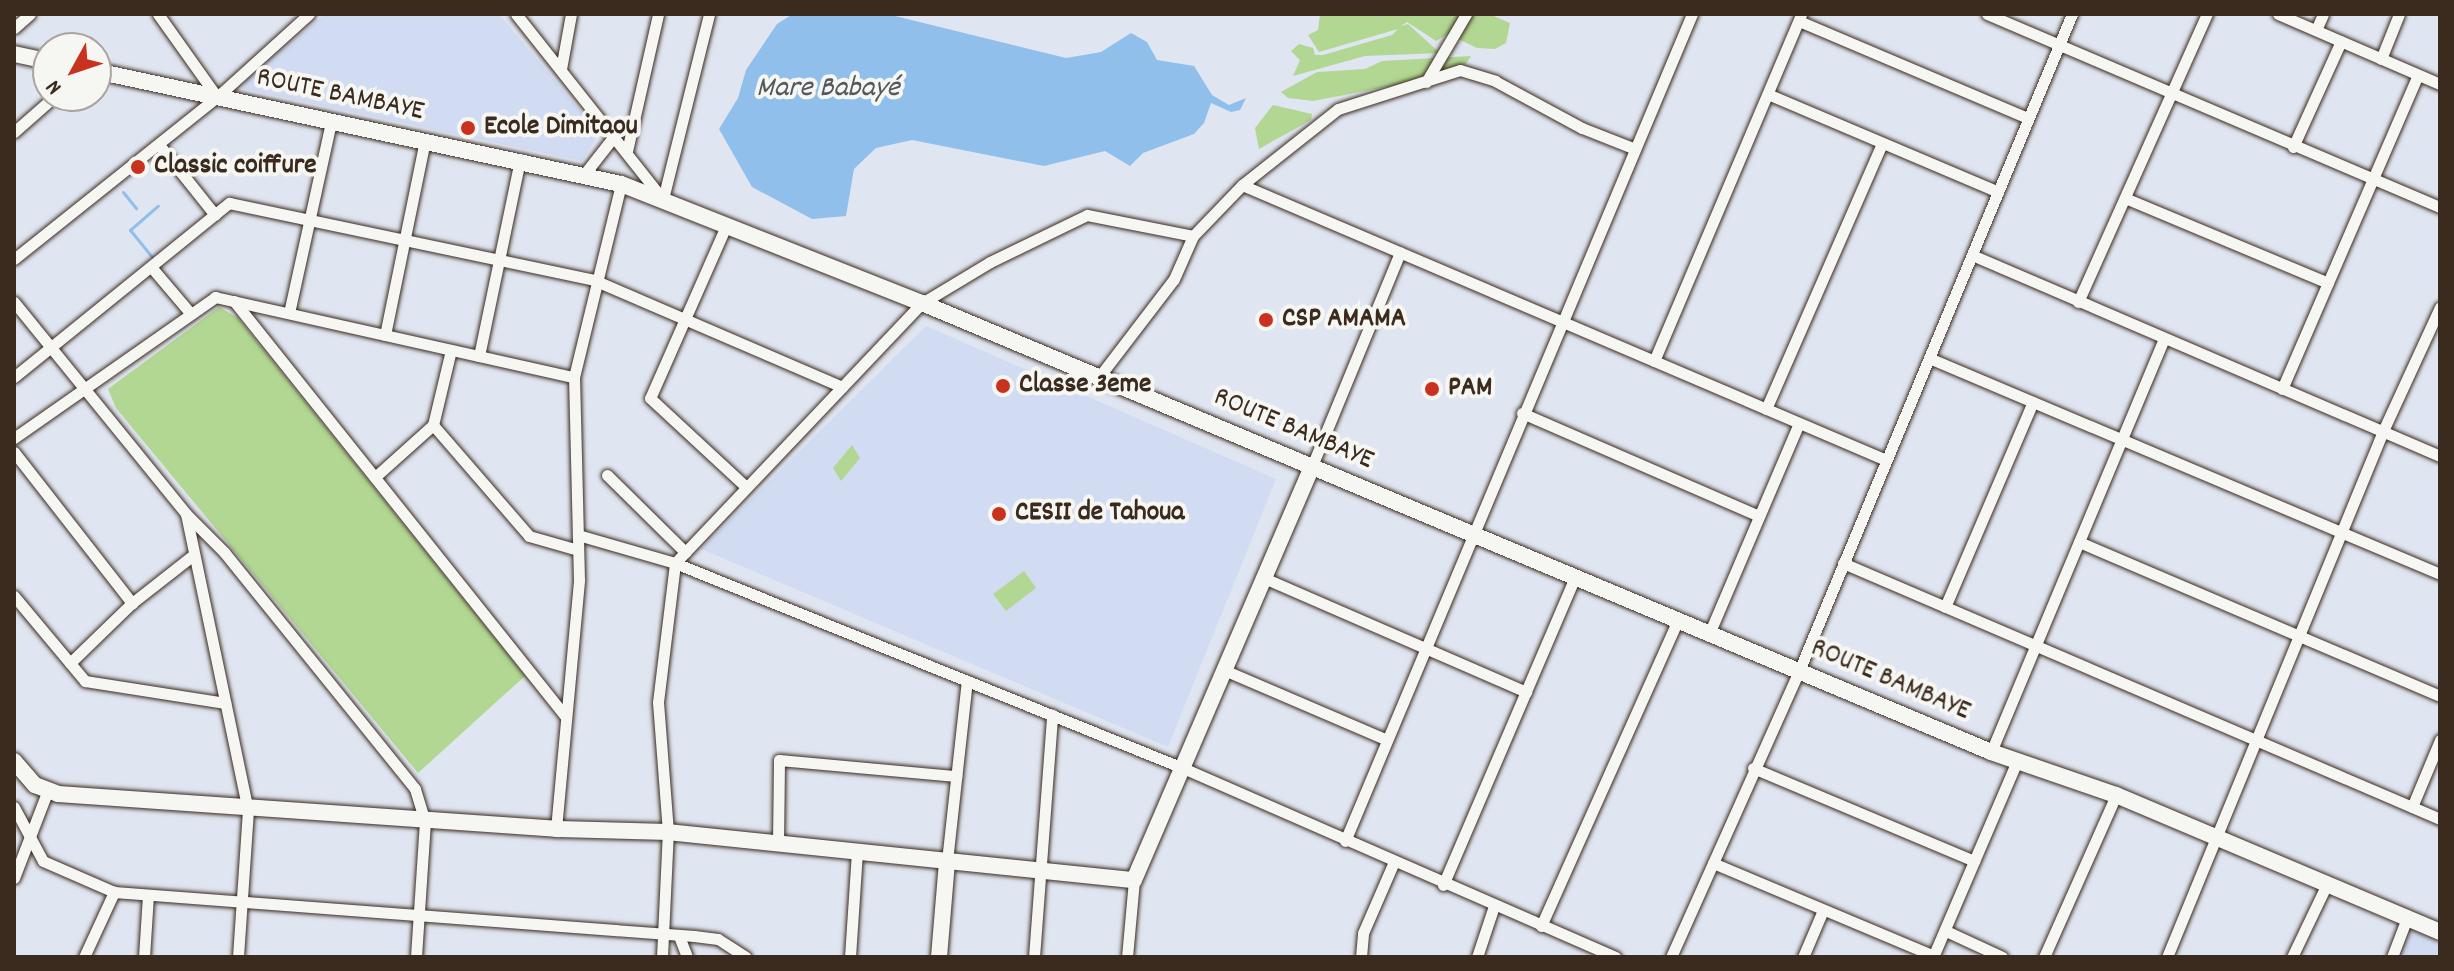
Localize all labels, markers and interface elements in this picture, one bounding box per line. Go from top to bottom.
north arrow [32,32,112,112]
street label: ROUTE BAMBAYE [253,62,427,130]
text: N [39,72,70,101]
water label: Mare Babayé [756,72,900,108]
place label: Ecole Dimitaou [484,111,638,145]
marker: Ecole Dimitaou [459,119,477,137]
place label: Classic coiffure [154,150,317,184]
marker: Classic coiffure [129,158,147,176]
place label: CSP AMAMA [1282,303,1406,337]
marker: CSP AMAMA [1257,311,1275,329]
place label: Classe 3eme [1019,369,1151,403]
place label: PAM [1448,372,1492,406]
marker: Classe 3eme [994,377,1012,395]
marker: PAM [1423,380,1441,398]
street label: ROUTE BAMBAYE [1208,381,1378,479]
place label: CESII de Tahoua [1015,497,1184,531]
marker: CESII de Tahoua [990,505,1008,523]
street label: ROUTE BAMBAYE [1805,632,1975,730]

